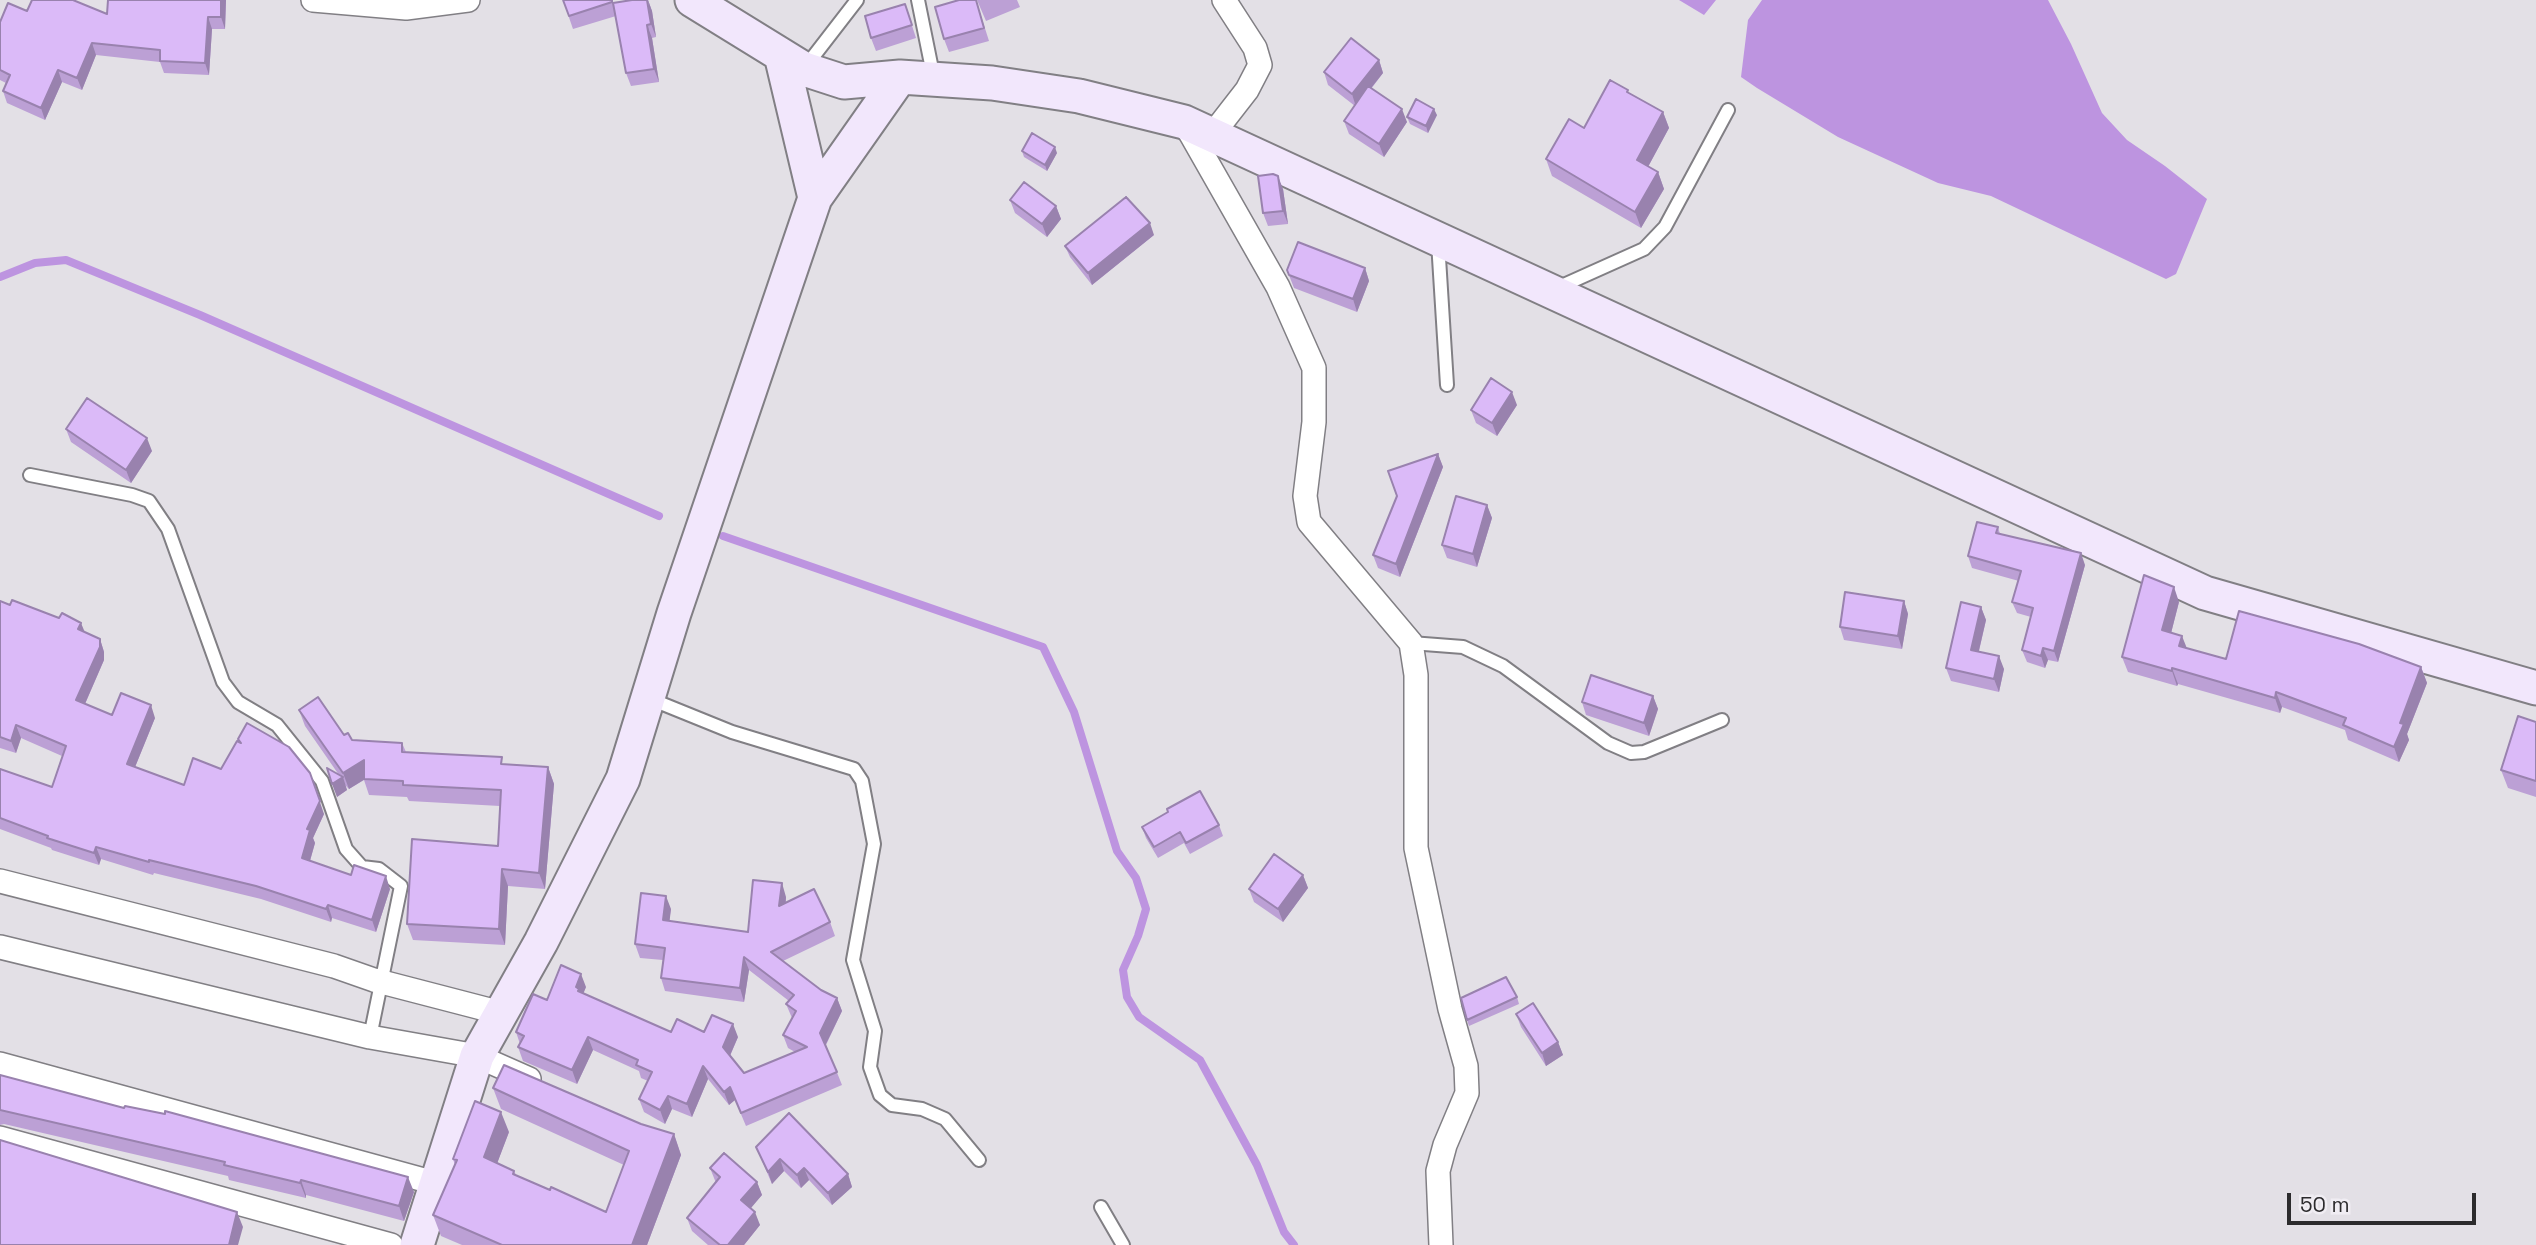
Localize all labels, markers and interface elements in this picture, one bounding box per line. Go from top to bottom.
scale bar [2291,1178,2480,1222]
text: 50 m [2300,1191,2350,1218]

